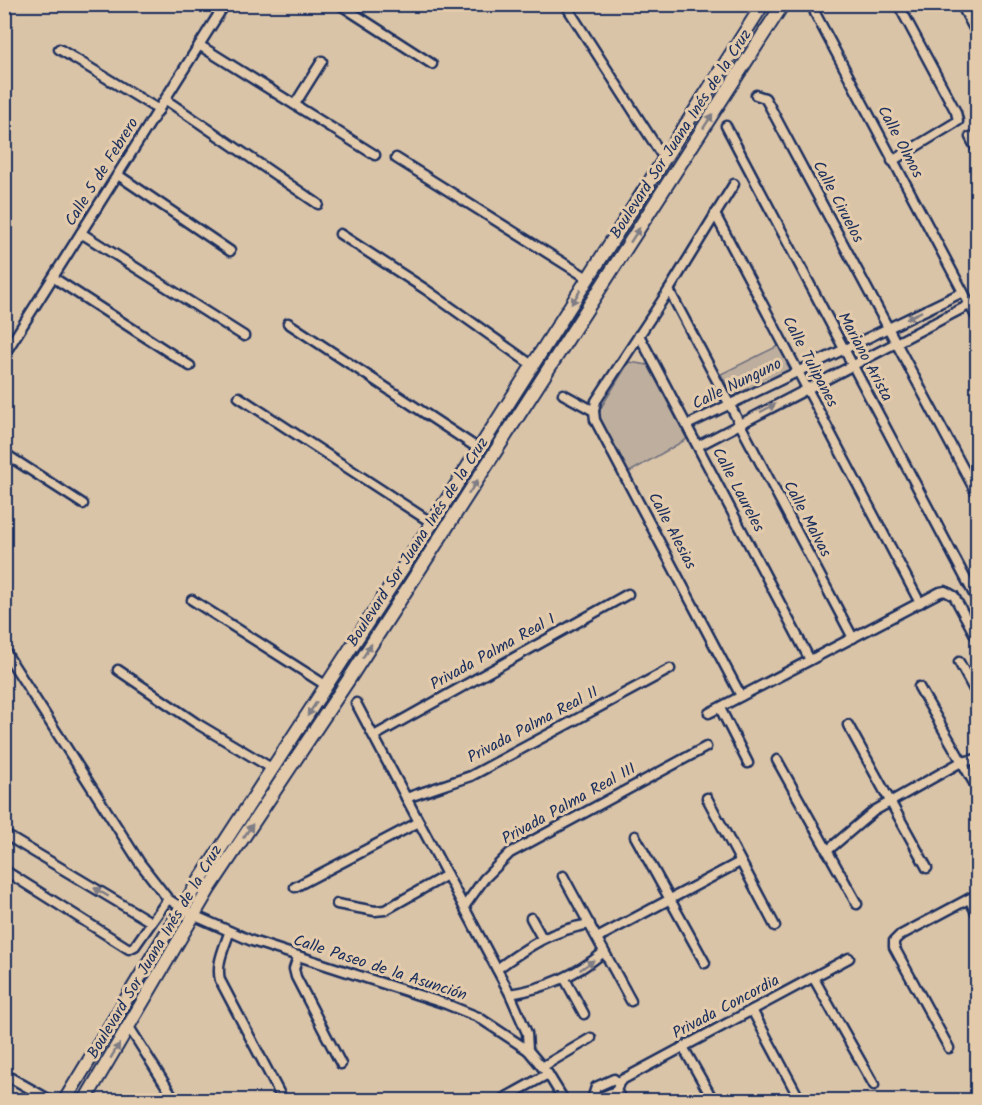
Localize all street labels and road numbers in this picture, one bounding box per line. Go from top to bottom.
street label: Boulevard Sor Juana Inés de la Cruz [604,24,758,244]
street label: Calle Olmos [870,101,930,183]
street label: Calle 5 de Febrero [58,113,146,231]
street label: Calle Ciruelos [806,156,870,248]
street label: Mariano Arista [831,308,899,406]
street label: Calle Tulipanes [775,312,845,412]
street label: Calle Nunguno [688,352,786,416]
street label: Boulevard Sor Juana Inés de la Cruz [341,432,495,652]
street label: Calle Laureles [705,443,771,537]
street label: Calle Malvas [776,476,838,562]
street label: Calle Alesias [641,488,703,574]
street label: Privada Palma Real I [426,607,560,697]
street label: Privada Palma Real II [463,680,603,770]
street label: Privada Palma Real III [497,757,641,851]
street label: Boulevard Sor Juana Inés de la Cruz [81,840,229,1064]
street label: Calle Paseo de la Asunción [290,928,470,1008]
street label: Privada Concordia [668,968,784,1046]

